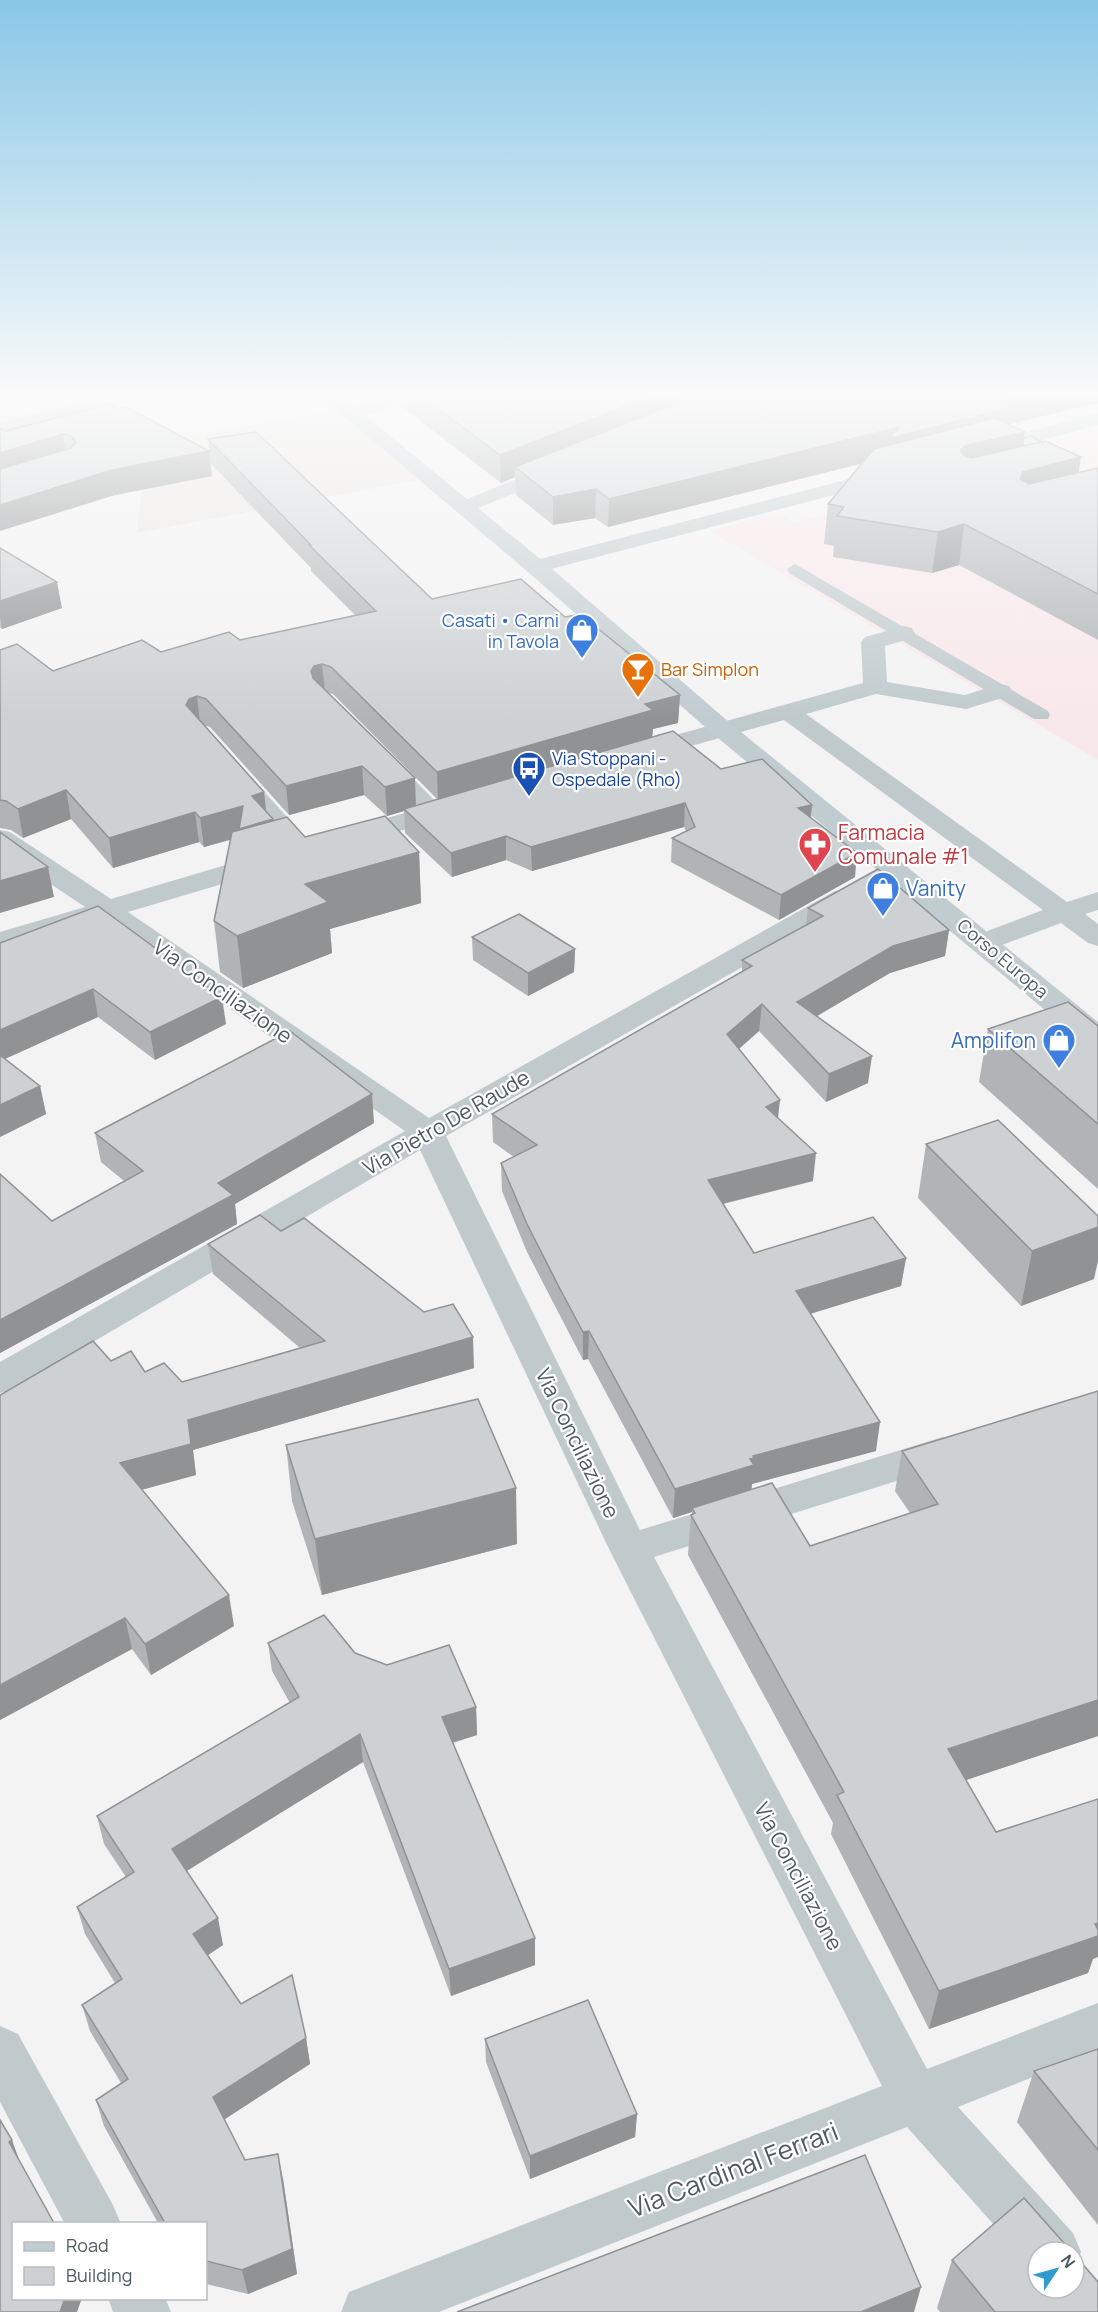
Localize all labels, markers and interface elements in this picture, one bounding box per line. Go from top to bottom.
place label: Casati • Carni in Tavola [442,608,559,653]
shop icon: Casati • Carni in Tavola [564,612,600,659]
bar icon: Bar Simplon [620,651,656,698]
place label: Bar Simplon [661,657,759,681]
place label: Via Stoppani - Ospedale (Rho) [552,746,682,791]
bus stop icon: Via Stoppani - Ospedale (Rho) [511,750,547,797]
place label: Farmacia Comunale #1 [838,818,969,870]
pharmacy icon: Farmacia Comunale #1 [797,826,833,873]
shop icon: Vanity [865,870,901,917]
place label: Vanity [906,874,966,902]
street label: Corso Europa [952,913,1054,1003]
street label: Via Conciliazione [148,933,298,1049]
shop icon: Amplifon [1041,1022,1077,1069]
place label: Amplifon [951,1026,1036,1054]
street label: Via Pietro De Raude [358,1063,534,1181]
street label: Via Conciliazione [530,1363,626,1523]
street label: Via Conciliazione [748,1797,850,1955]
street label: Via Cardinal Ferrari [623,2112,843,2226]
legend [12,2222,207,2300]
text: Road [66,2233,109,2257]
north arrow [1026,2240,1086,2300]
text: N [1056,2250,1080,2272]
text: Building [66,2263,132,2287]

